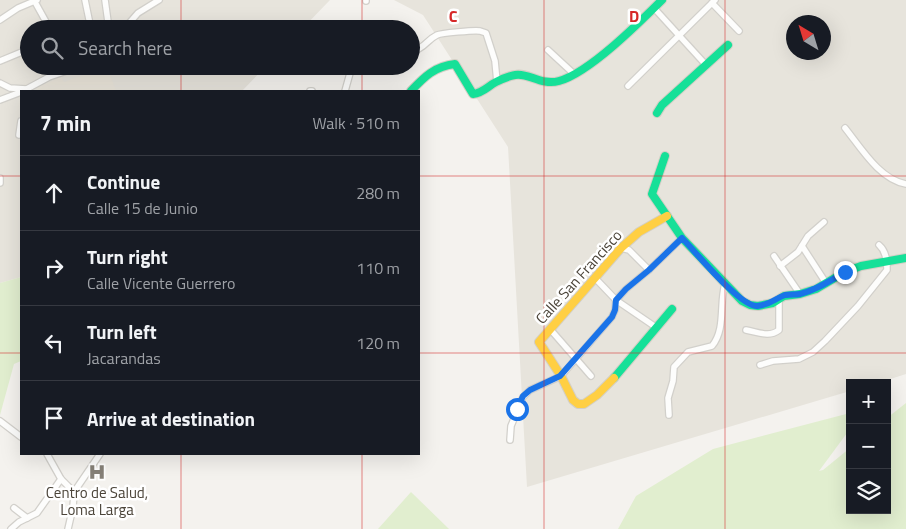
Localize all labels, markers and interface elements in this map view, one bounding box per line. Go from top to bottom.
text: C [449,4,458,28]
text: D [629,4,639,28]
north arrow [786,15,831,60]
search box [20,20,420,75]
text: Search here [78,33,172,62]
icon: search [38,34,66,62]
text: 7 min [40,107,91,139]
text: Walk · 510 m [312,111,400,135]
text: Continue [87,167,160,196]
icon: ahead [40,179,68,207]
text: 280 m [356,181,400,205]
text: Calle 15 de Junio [87,196,198,220]
street label: Calle San Francisco [530,224,627,329]
text: Turn right [87,242,168,271]
icon: right [40,254,68,282]
text: 110 m [356,256,400,280]
route end [834,261,857,284]
text: Calle Vicente Guerrero [87,271,236,295]
text: Turn left [87,317,157,346]
icon: left [40,329,68,357]
text: 120 m [356,331,400,355]
text: Jacarandas [87,346,161,370]
map controls [846,379,891,514]
button: + [846,379,891,424]
route start [506,398,529,421]
icon: arrive [40,404,68,432]
text: Arrive at destination [87,404,255,433]
button: − [846,424,891,469]
hospital icon: Centro de Salud, Loma Larga [87,462,107,482]
button: layers [846,469,891,514]
place label: Centro de Salud, Loma Larga [46,481,148,521]

